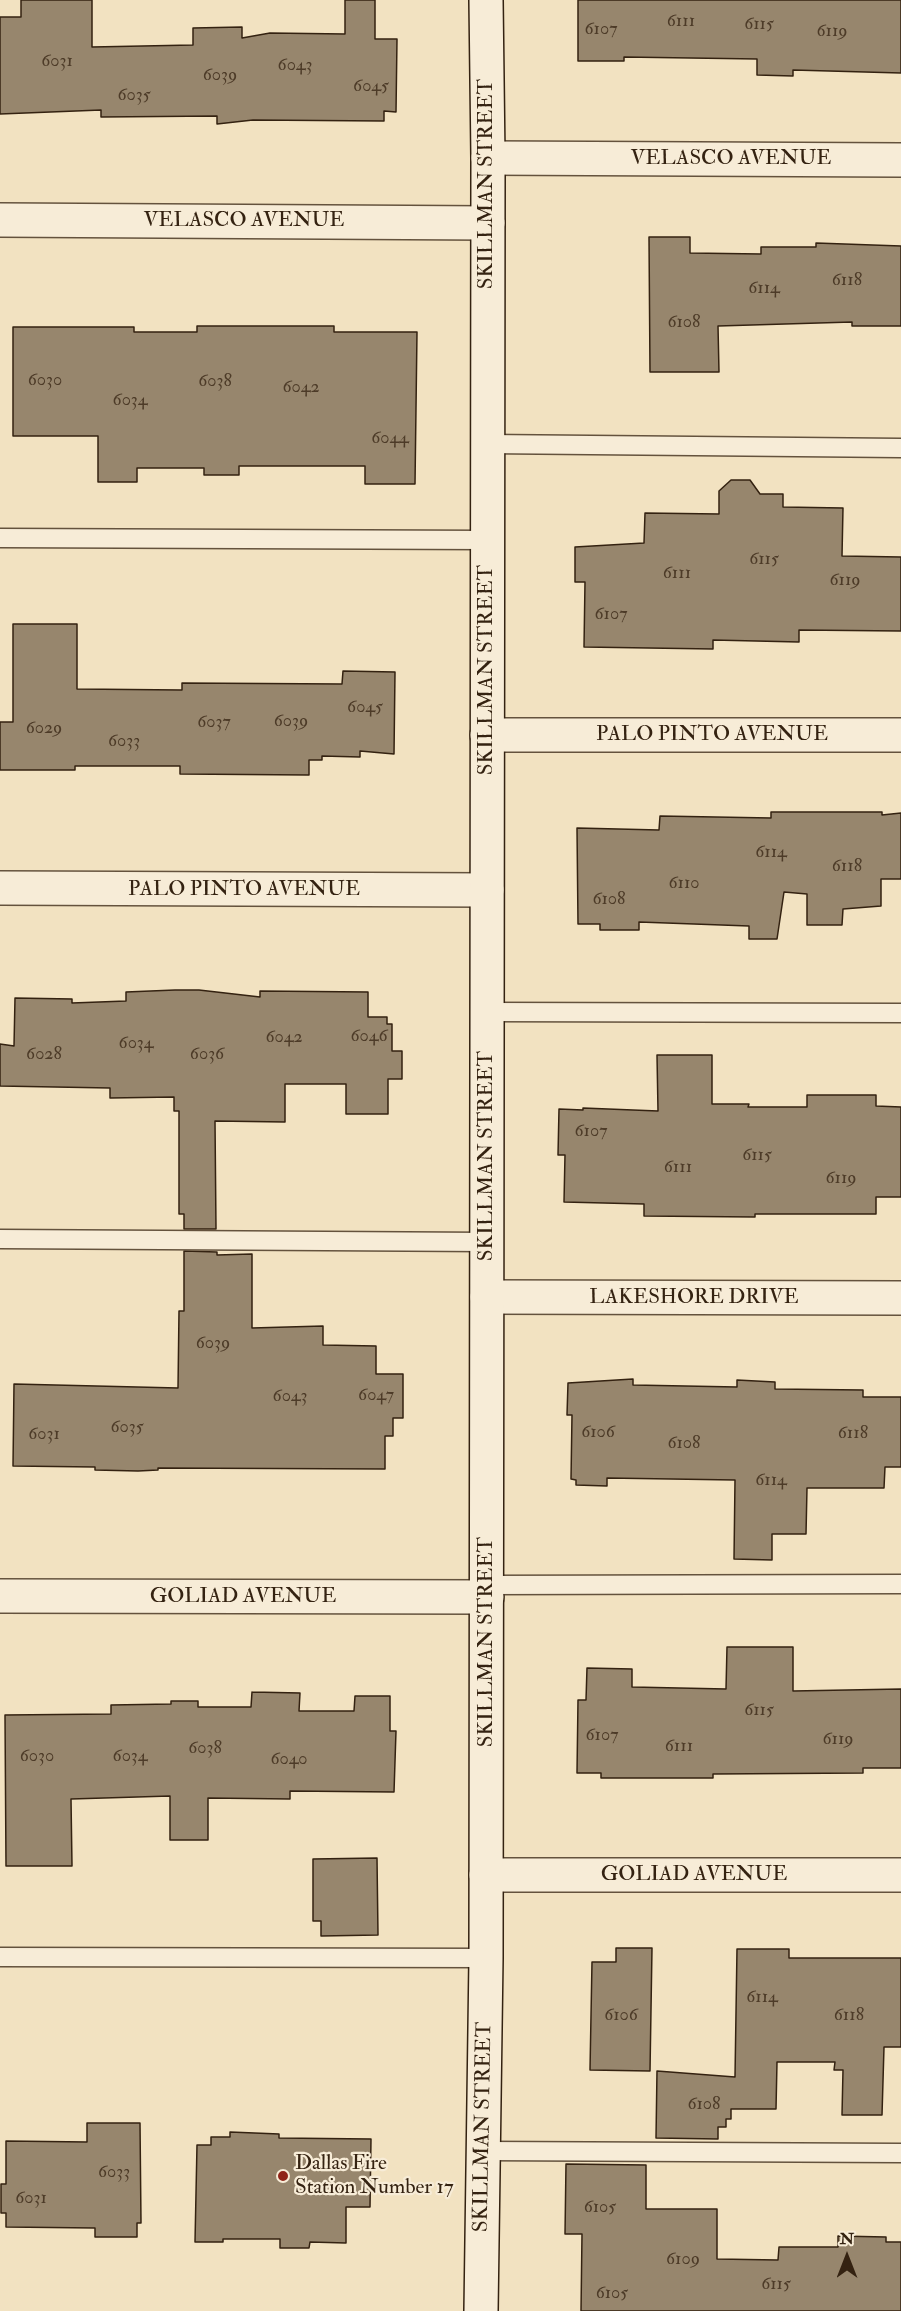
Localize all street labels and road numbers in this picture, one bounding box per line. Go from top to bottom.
street label: SKILLMAN STREET [474,79,500,289]
street label: VELASCO AVENUE [631,146,831,172]
street label: VELASCO AVENUE [144,208,344,234]
street label: SKILLMAN STREET [474,565,500,775]
street label: PALO PINTO AVENUE [596,722,828,748]
street label: PALO PINTO AVENUE [128,877,360,903]
street label: SKILLMAN STREET [474,1051,500,1261]
street label: LAKESHORE DRIVE [589,1285,799,1311]
street label: SKILLMAN STREET [474,1537,500,1747]
street label: GOLIAD AVENUE [150,1584,336,1610]
street label: GOLIAD AVENUE [601,1862,787,1888]
street label: SKILLMAN STREET [470,2022,498,2232]

